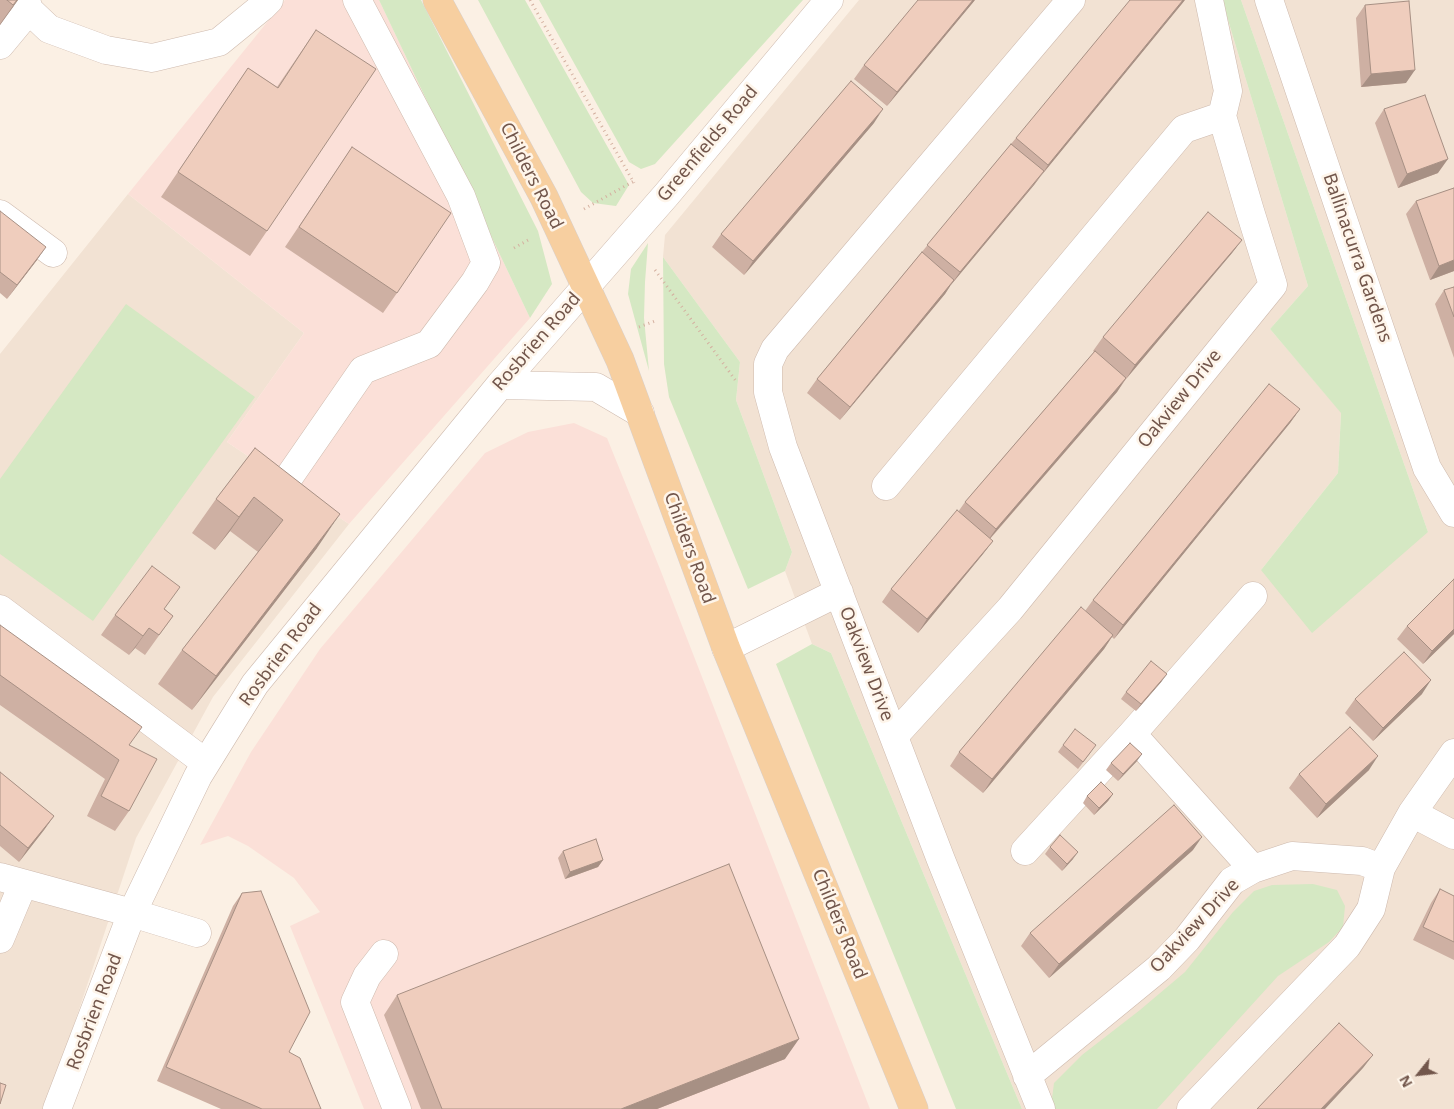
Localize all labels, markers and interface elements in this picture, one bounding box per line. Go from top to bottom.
street label: Greenfields Road [653,82,763,206]
street label: Childers Road [495,119,567,233]
street label: Ballinacurra Gardens [1318,171,1396,345]
street label: Rosbrien Road [488,288,586,396]
street label: Oakview Drive [1134,345,1226,453]
street label: Childers Road [659,489,719,607]
street label: Rosbrien Road [235,599,327,711]
street label: Oakview Drive [834,604,898,724]
street label: Childers Road [807,866,871,982]
street label: Oakview Drive [1146,875,1244,977]
street label: Rosbrien Road [63,951,127,1073]
north arrow [1394,1049,1444,1099]
text: N [1394,1072,1417,1091]

